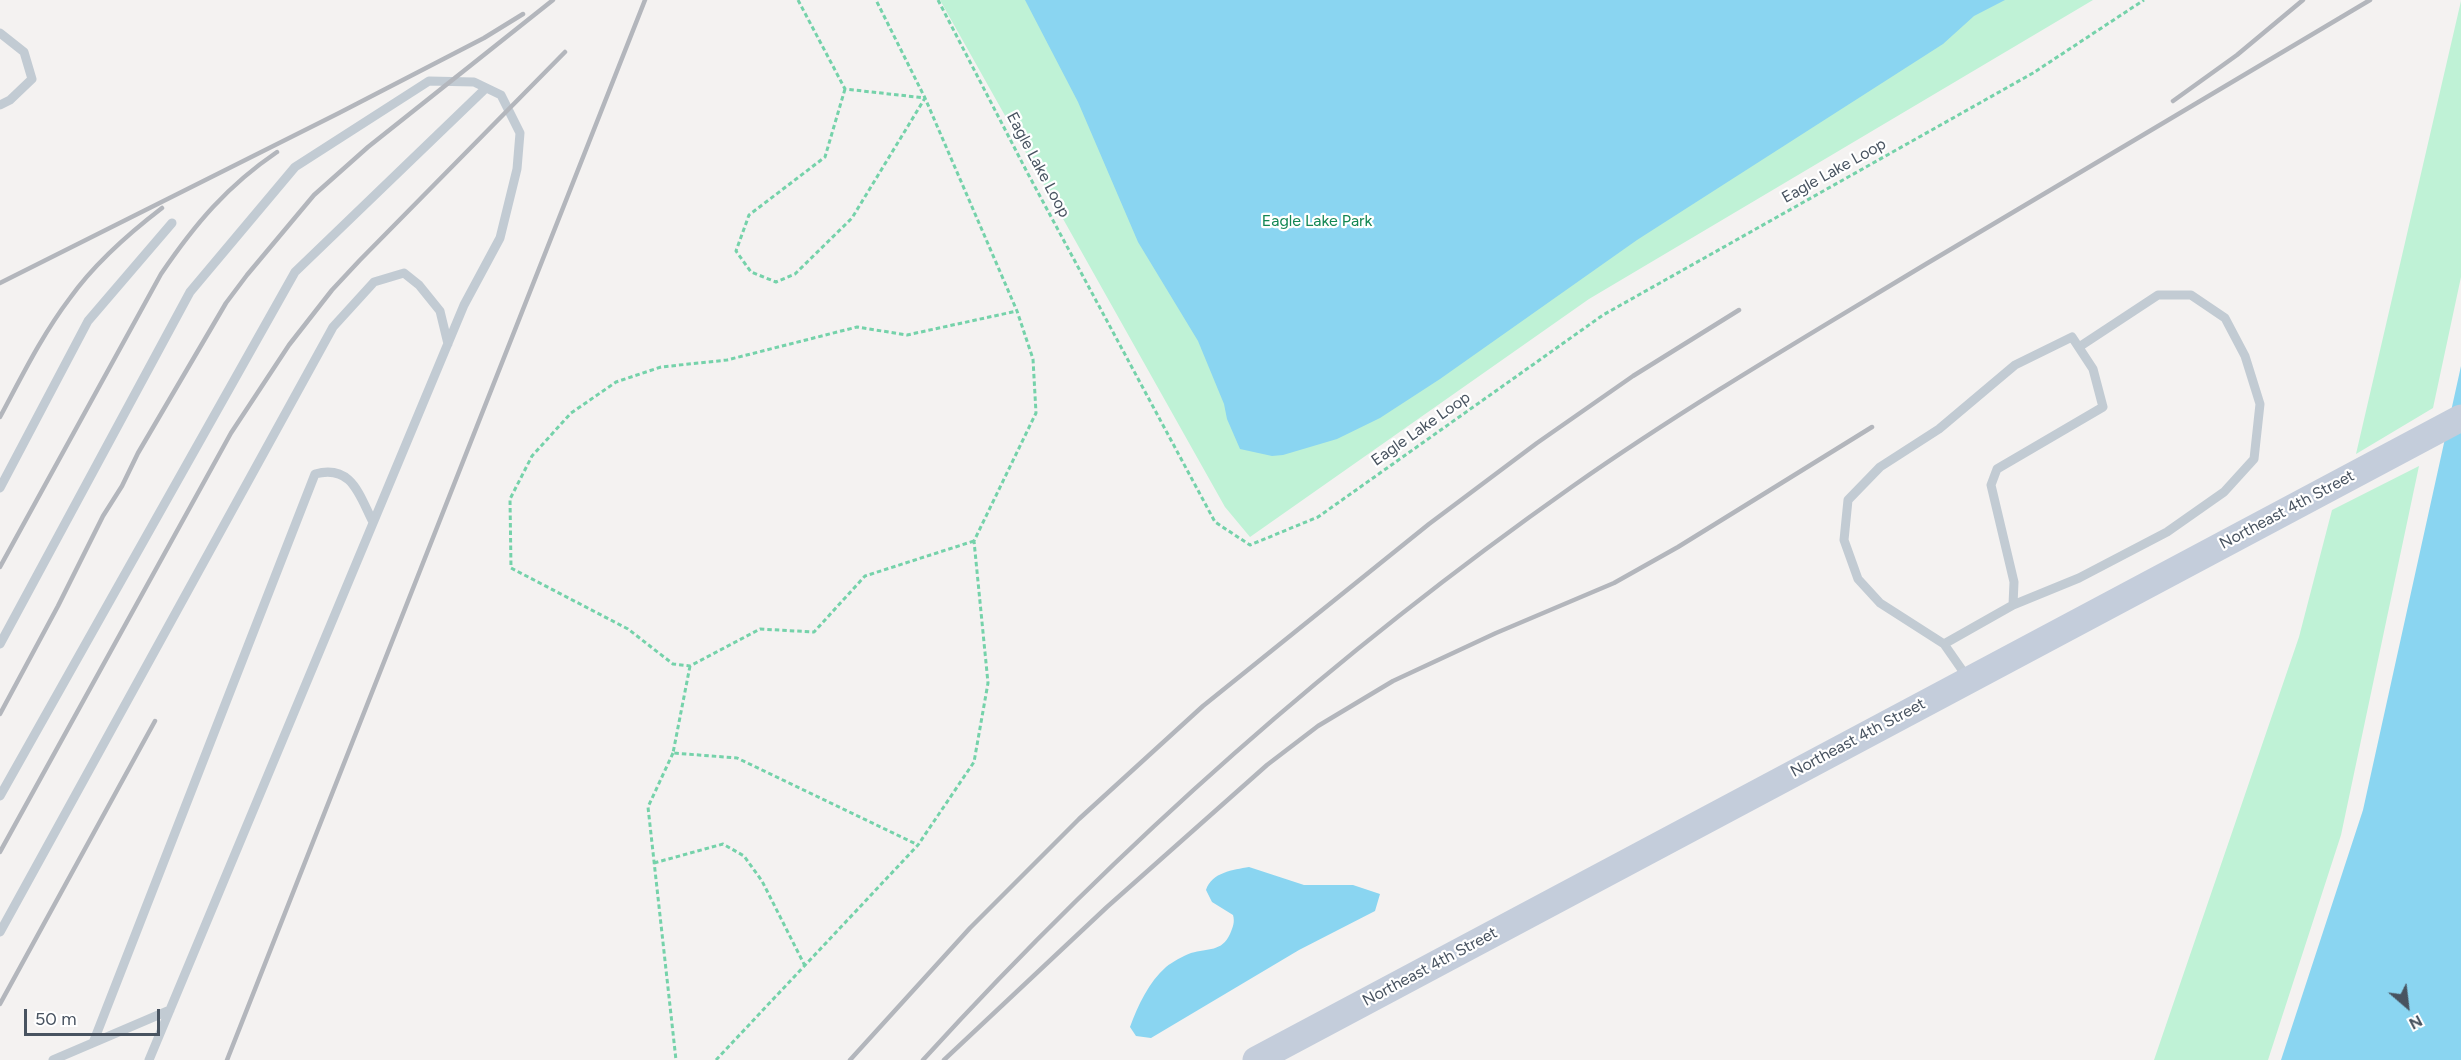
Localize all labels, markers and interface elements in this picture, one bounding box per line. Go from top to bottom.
street label: Eagle Lake Loop [1002,109,1074,221]
street label: Eagle Lake Loop [1778,134,1890,208]
park label: Eagle Lake Park [1262,211,1372,231]
street label: Eagle Lake Loop [1368,388,1474,470]
street label: Northeast 4th Street [2216,466,2358,554]
street label: Northeast 4th Street [1787,694,1929,782]
street label: Northeast 4th Street [1359,923,1501,1011]
north arrow [2377,976,2437,1036]
scale bar [27,997,164,1035]
text: 50 m [35,1008,77,1030]
text: N [2406,1011,2426,1034]

